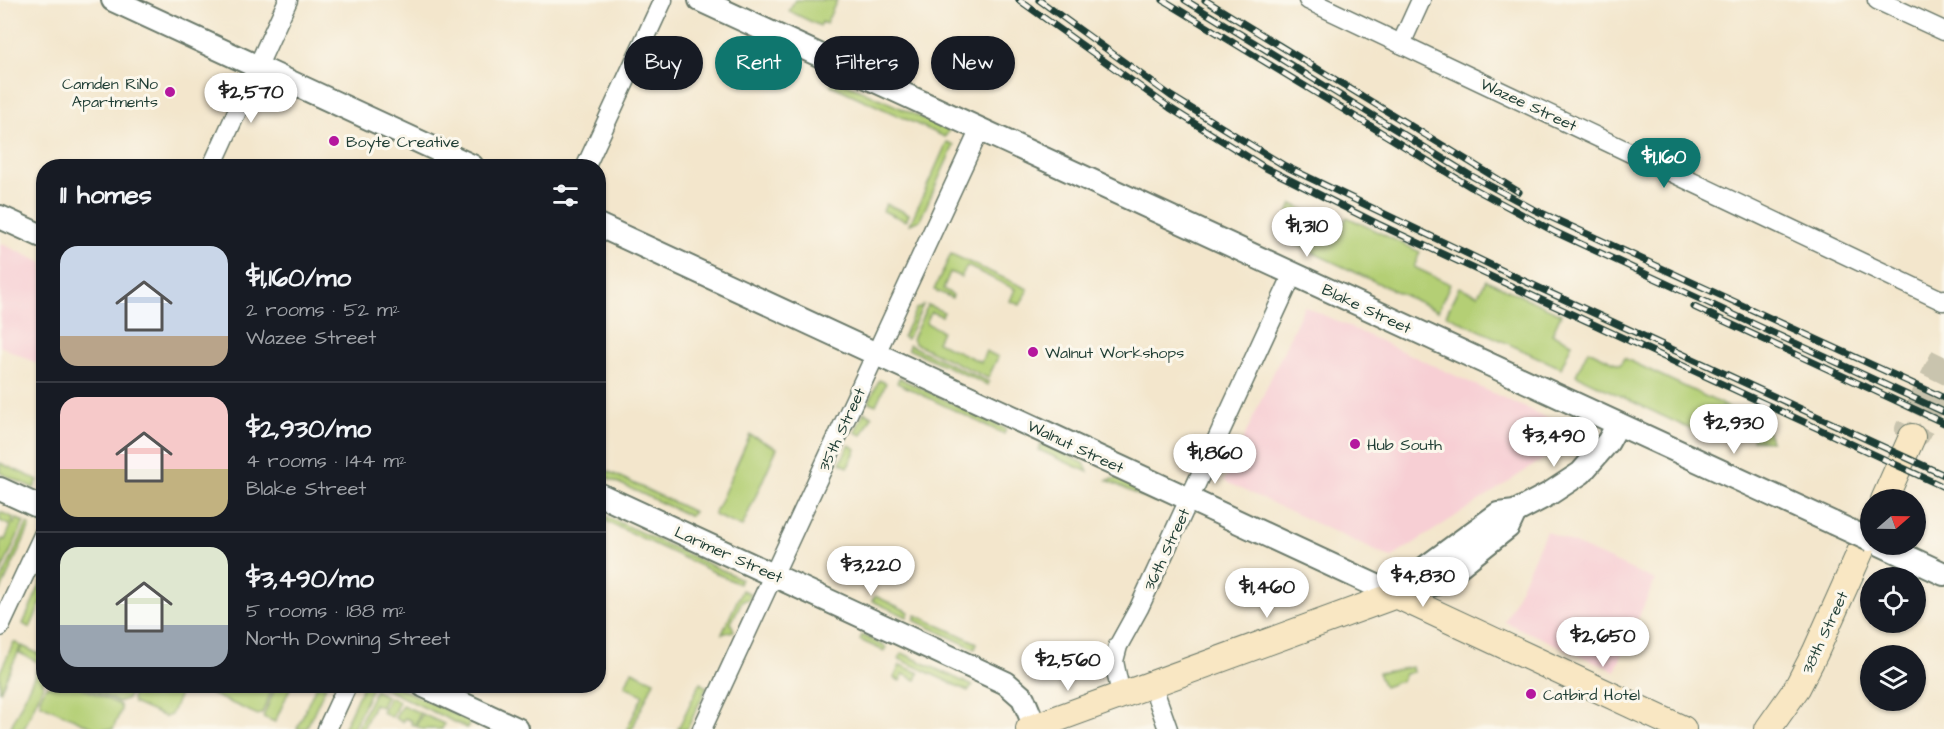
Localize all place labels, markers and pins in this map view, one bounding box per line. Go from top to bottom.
place label: Camden RiNo Apartments [62,73,158,113]
pin: $2,570 [202,73,300,124]
marker: Camden RiNo Apartments [163,85,177,99]
place label: Boyte Creative [346,131,460,154]
marker: Boyte Creative [327,134,341,148]
pin: $1,160 [1615,138,1713,189]
pin: $1,310 [1258,207,1356,258]
place label: Walnut Workshops [1045,342,1184,364]
marker: Walnut Workshops [1026,345,1040,359]
pin: $2,930 [1685,404,1783,455]
pin: $3,490 [1505,417,1603,468]
pin: $1,860 [1166,434,1264,485]
place label: Hub South [1367,434,1442,456]
marker: Hub South [1348,437,1362,451]
pin: $3,220 [822,546,920,597]
pin: $4,830 [1374,557,1472,608]
pin: $1,460 [1218,568,1316,619]
pin: $2,650 [1554,617,1652,668]
pin: $2,560 [1019,641,1117,692]
place label: Catbird Hotel [1543,684,1640,706]
marker: Catbird Hotel [1524,687,1538,701]

